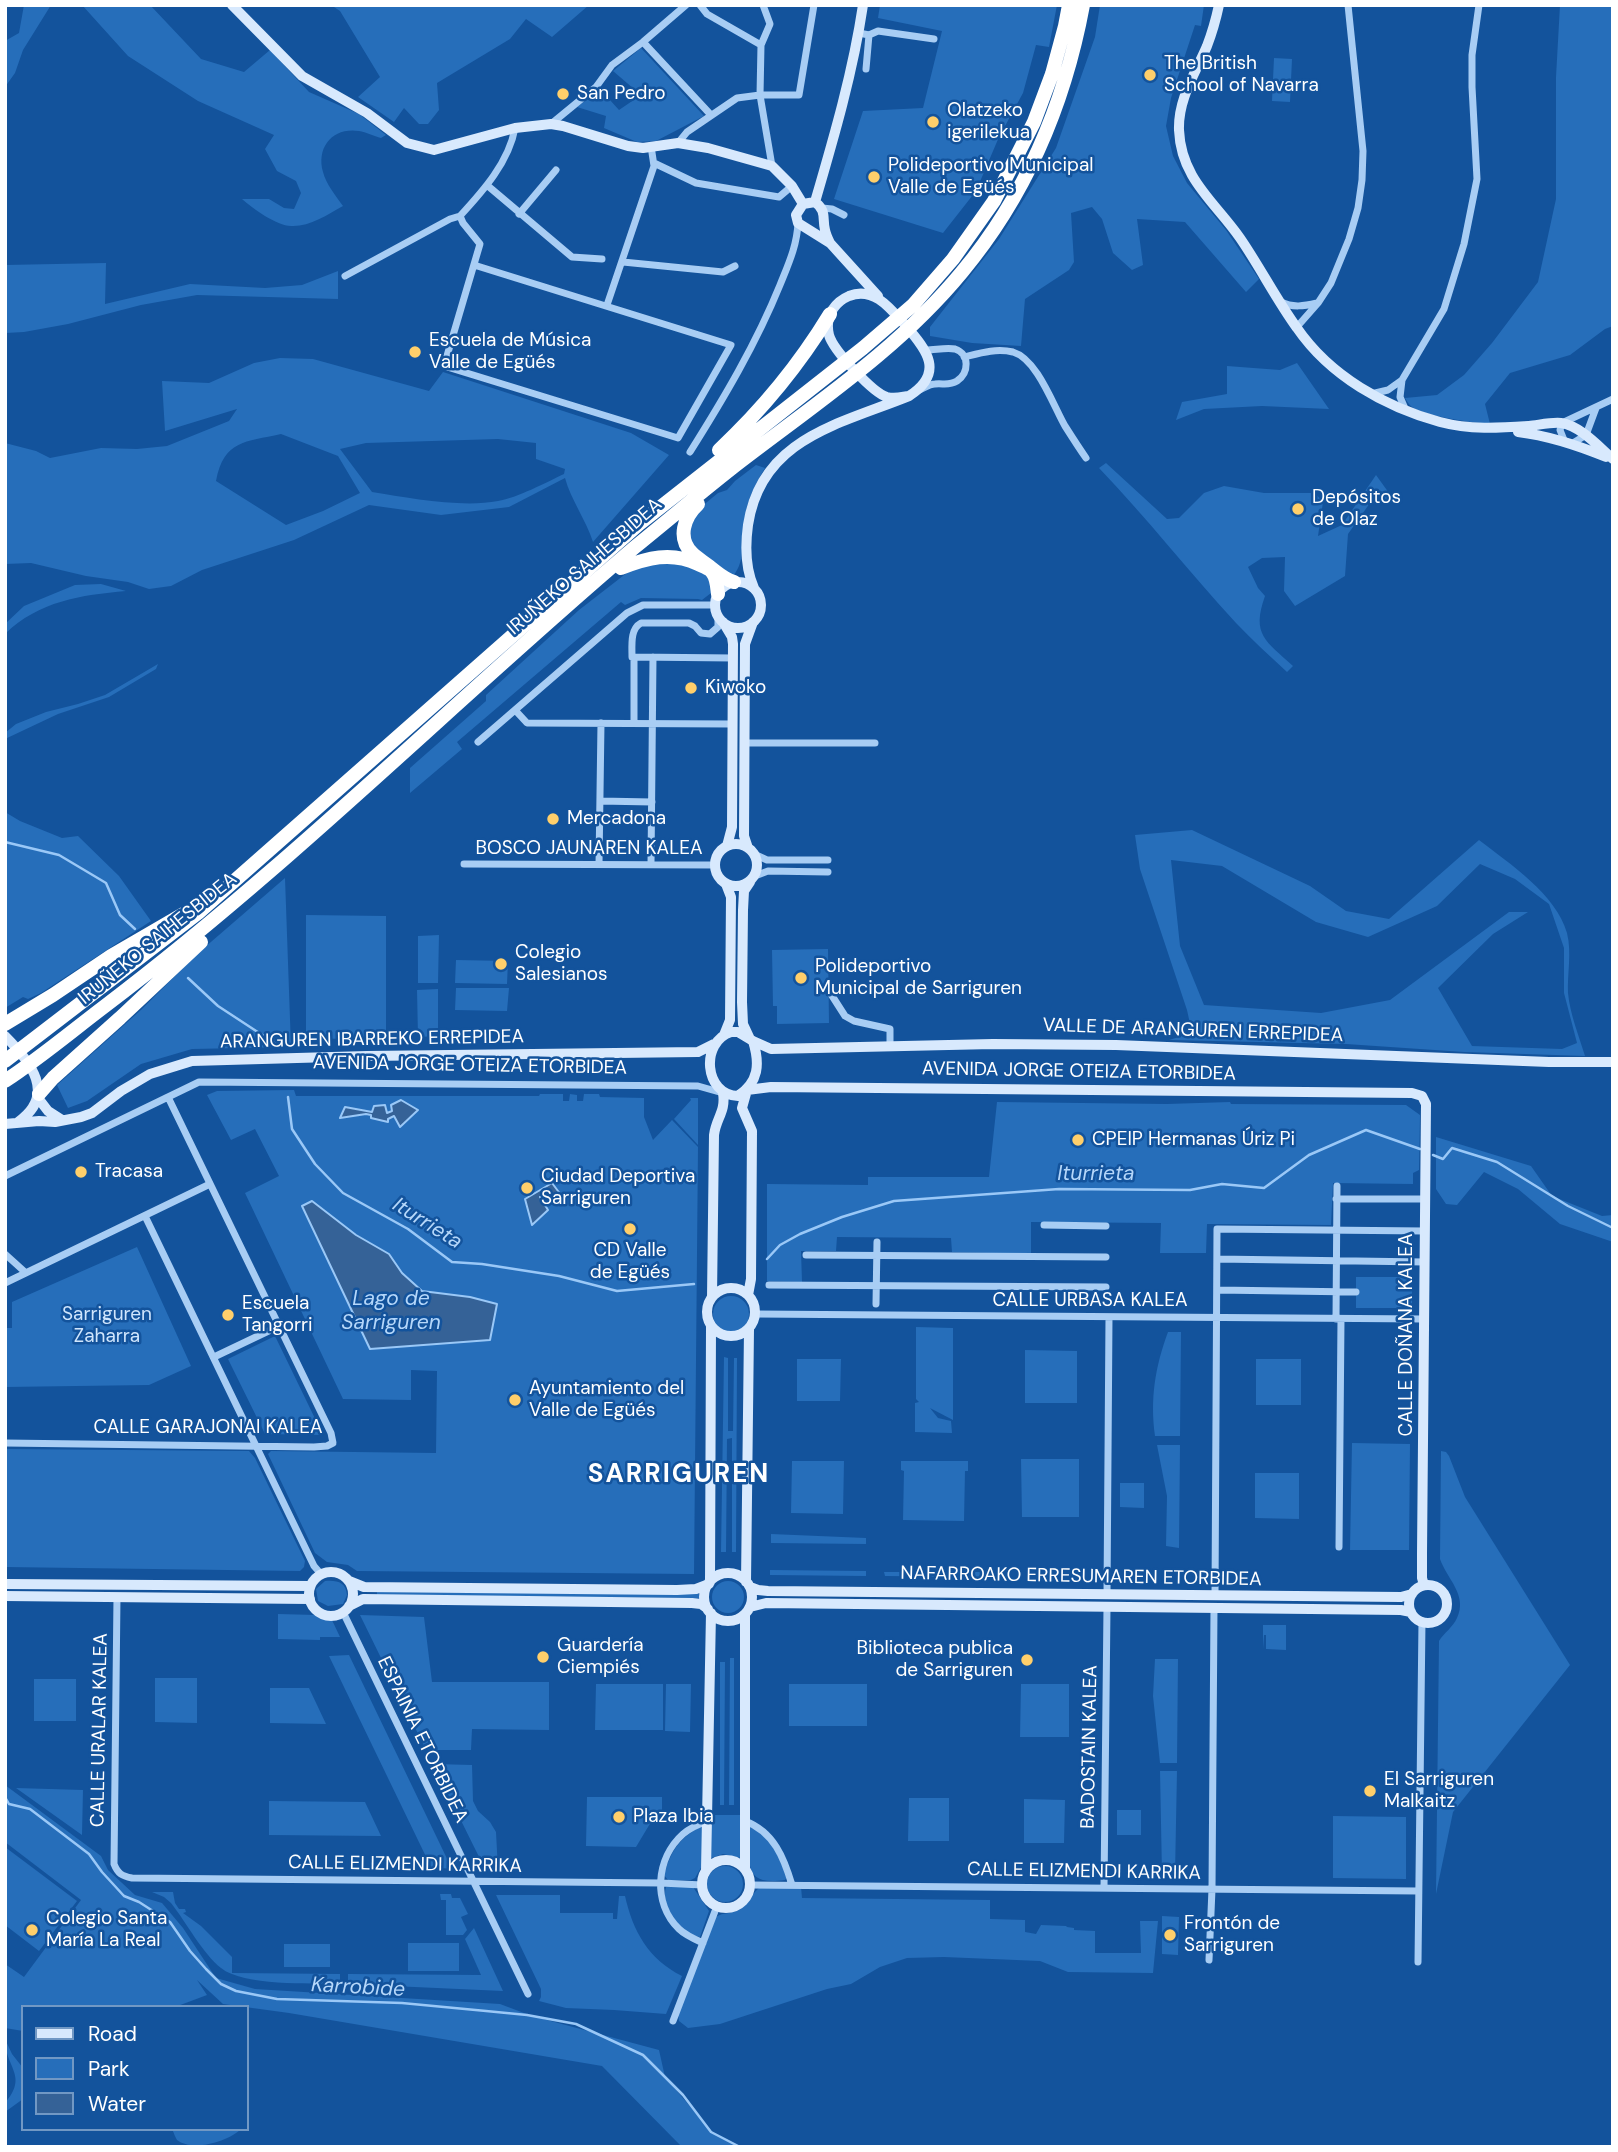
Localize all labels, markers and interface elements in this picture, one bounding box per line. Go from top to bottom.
place label: The British School of Navarra [1164,53,1319,97]
marker: The British School of Navarra [1142,67,1158,83]
place label: San Pedro [577,83,665,105]
marker: San Pedro [555,86,571,102]
place label: Olatzeko igerilekua [947,100,1030,144]
marker: Olatzeko igerilekua [925,114,941,130]
place label: Polideportivo Municipal Valle de Egüés [888,155,1094,199]
marker: Polideportivo Municipal Valle de Egüés [866,169,882,185]
place label: Escuela de Música Valle de Egüés [429,330,591,374]
marker: Escuela de Música Valle de Egüés [407,344,423,360]
place label: Depósitos de Olaz [1312,487,1401,531]
street label: IRUÑEKO SAIHESBIDEA [503,494,667,640]
marker: Depósitos de Olaz [1290,501,1306,517]
place label: Kiwoko [705,677,766,699]
marker: Kiwoko [683,680,699,696]
place label: Mercadona [567,808,666,830]
marker: Mercadona [545,811,561,827]
street label: BOSCO JAUNAREN KALEA [475,838,703,860]
street label: IRUÑEKO SAIHESBIDEA [74,868,242,1010]
place label: Colegio Salesianos [515,942,608,986]
marker: Colegio Salesianos [493,956,509,972]
place label: Polideportivo Municipal de Sarriguren [815,956,1022,1000]
marker: Polideportivo Municipal de Sarriguren [793,970,809,986]
street label: VALLE DE ARANGUREN ERREPIDEA [1042,1014,1344,1048]
street label: ARANGUREN IBARREKO ERREPIDEA [220,1026,524,1054]
street label: AVENIDA JORGE OTEIZA ETORBIDEA [313,1052,627,1080]
street label: AVENIDA JORGE OTEIZA ETORBIDEA [922,1058,1236,1086]
place label: CPEIP Hermanas Úriz Pi [1092,1129,1295,1151]
marker: CPEIP Hermanas Úriz Pi [1070,1132,1086,1148]
place label: Tracasa [95,1161,163,1183]
water label: Iturrieta [1057,1161,1135,1187]
marker: Tracasa [73,1164,89,1180]
place label: Ciudad Deportiva Sarriguren [541,1166,695,1210]
marker: Ciudad Deportiva Sarriguren [519,1180,535,1196]
water label: Iturrieta [387,1193,467,1255]
marker: CD Valle de Egüés [622,1221,638,1237]
street label: CALLE DOÑANA KALEA [1396,1233,1418,1437]
place label: CD Valle de Egüés [590,1240,670,1284]
water label: Lago de Sarriguren [341,1286,441,1336]
street label: CALLE URBASA KALEA [992,1290,1188,1312]
place label: Escuela Tangorri [242,1293,313,1337]
park label: Sarriguren Zaharra [62,1304,152,1348]
marker: Escuela Tangorri [220,1307,236,1323]
place label: Ayuntamiento del Valle de Egüés [529,1378,684,1422]
marker: Ayuntamiento del Valle de Egüés [507,1392,523,1408]
street label: CALLE GARAJONAI KALEA [93,1417,323,1439]
district label: SARRIGUREN [589,1459,769,1491]
street label: NAFARROAKO ERRESUMAREN ETORBIDEA [900,1562,1262,1592]
street label: CALLE URALAR KALEA [87,1633,113,1827]
place label: Guardería Ciempiés [557,1635,644,1679]
place label: Biblioteca publica de Sarriguren [856,1638,1013,1682]
marker: Guardería Ciempiés [535,1649,551,1665]
marker: Biblioteca publica de Sarriguren [1019,1652,1035,1668]
street label: ESPAINIA ETORBIDEA [372,1653,472,1827]
street label: BADOSTAIN KALEA [1077,1665,1103,1829]
place label: EI Sarriguren Malkaitz [1384,1769,1494,1813]
marker: EI Sarriguren Malkaitz [1362,1783,1378,1799]
place label: Plaza Ibia [633,1806,714,1828]
marker: Plaza Ibia [611,1809,627,1825]
street label: CALLE ELIZMENDI KARRIKA [288,1852,522,1878]
street label: CALLE ELIZMENDI KARRIKA [967,1859,1201,1885]
place label: Colegio Santa María La Real [46,1908,167,1952]
place label: Frontón de Sarriguren [1184,1913,1280,1957]
marker: Colegio Santa María La Real [24,1922,40,1938]
marker: Frontón de Sarriguren [1162,1927,1178,1943]
water label: Karrobide [310,1973,406,2003]
legend [21,2005,248,2131]
text: Road [88,2020,137,2048]
text: Park [88,2055,129,2083]
text: Water [88,2090,146,2118]

